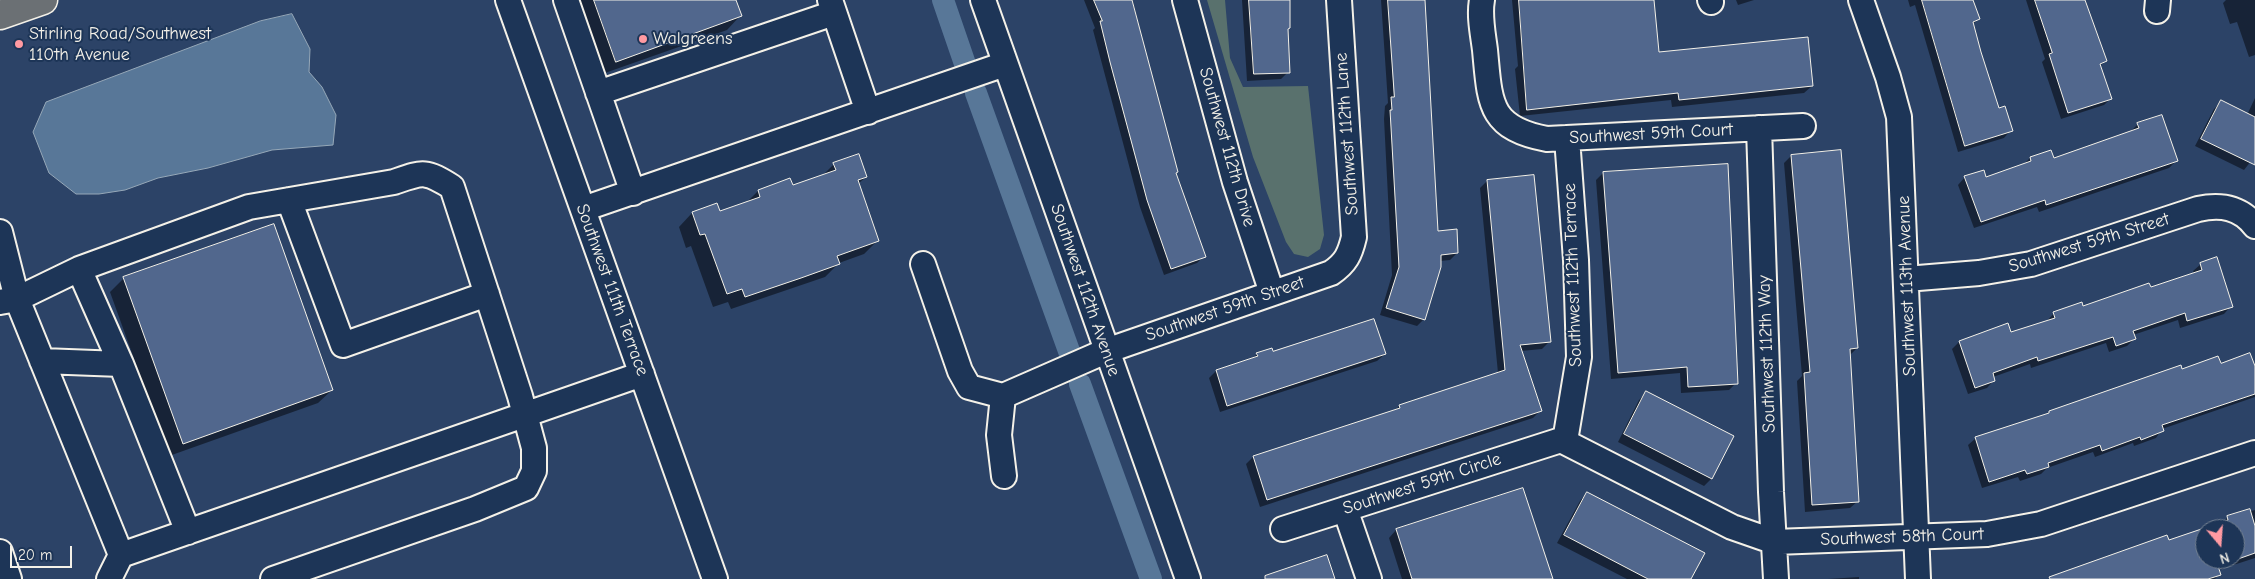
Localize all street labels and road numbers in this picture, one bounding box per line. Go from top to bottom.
street label: Southwest 112th Lane [1331,52,1363,216]
street label: Southwest 112th Drive [1194,65,1260,229]
street label: Southwest 59th Court [1569,119,1733,149]
street label: Southwest 112th Terrace [1559,183,1587,367]
street label: Southwest 113th Avenue [1893,195,1921,377]
street label: Southwest 111th Terrace [571,201,653,379]
street label: Southwest 112th Avenue [1045,201,1125,379]
street label: Southwest 59th Street [2006,208,2172,278]
street label: Southwest 59th Street [1143,272,1307,346]
street label: Southwest 112th Way [1753,275,1781,433]
street label: Southwest 59th Circle [1340,448,1504,520]
street label: Southwest 58th Court [1820,523,1984,551]

